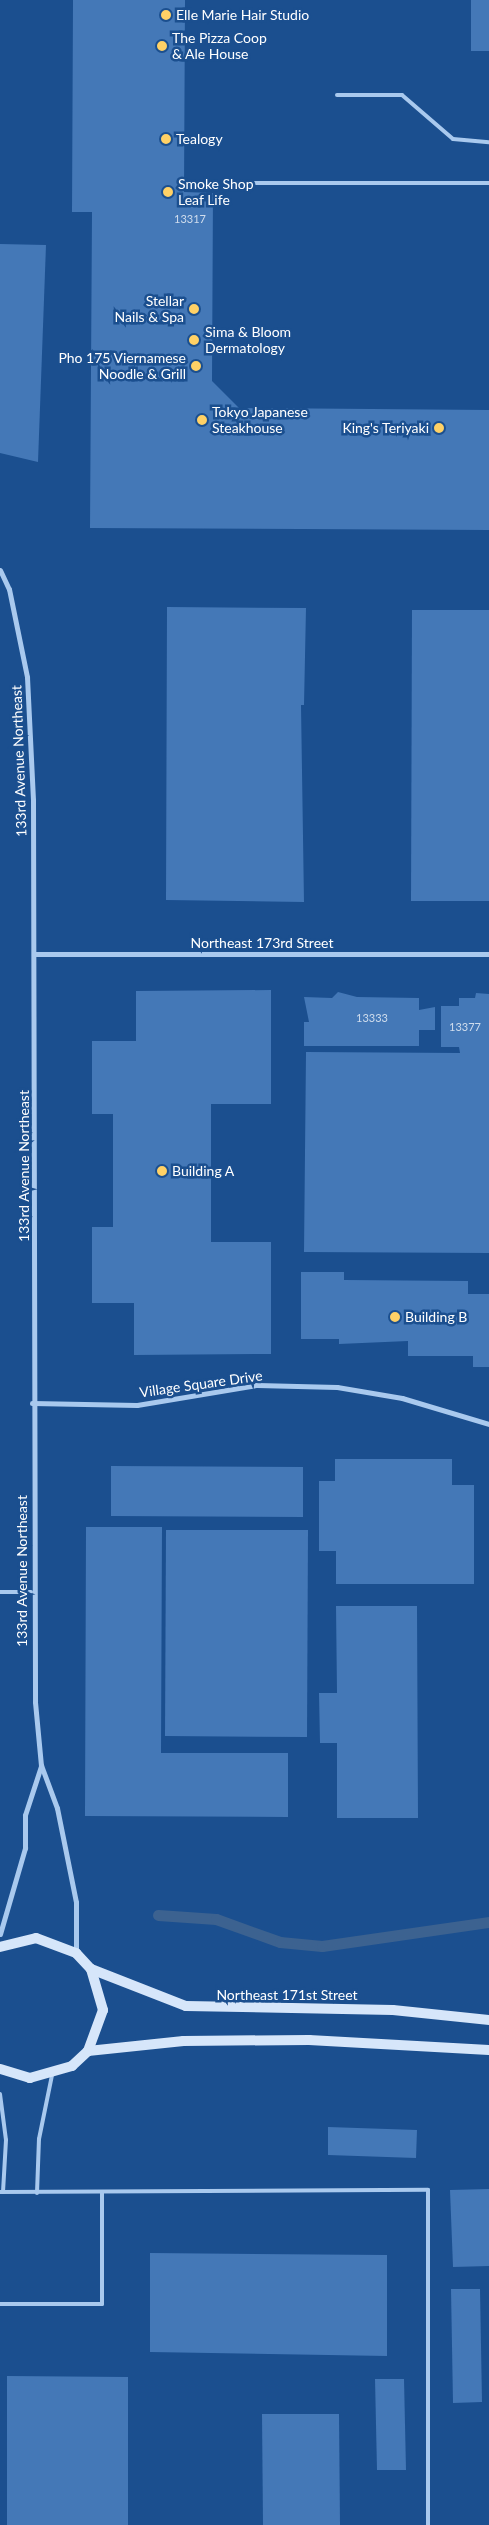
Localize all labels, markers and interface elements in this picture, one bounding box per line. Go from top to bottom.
place label: Elle Marie Hair Studio [176,7,310,23]
marker: Elle Marie Hair Studio [160,9,172,21]
place label: The Pizza Coop & Ale House [172,30,267,62]
marker: The Pizza Coop & Ale House [156,40,168,52]
place label: Tealogy [176,131,223,147]
marker: Tealogy [160,133,172,145]
place label: Smoke Shop Leaf Life [178,176,254,208]
marker: Smoke Shop Leaf Life [162,186,174,198]
house number: 13317 [174,212,206,226]
place label: Stellar Nails & Spa [114,293,184,326]
marker: Stellar Nails & Spa [188,303,200,315]
place label: Sima & Bloom Dermatology [205,324,291,357]
marker: Sima & Bloom Dermatology [187,333,201,347]
place label: Pho 175 Viernamese Noodle & Grill [58,350,186,382]
marker: Pho 175 Viernamese Noodle & Grill [190,360,202,372]
place label: Tokyo Japanese Steakhouse [212,404,308,437]
marker: Tokyo Japanese Steakhouse [196,414,208,426]
place label: King's Teriyaki [342,420,429,436]
marker: King's Teriyaki [433,422,445,434]
street label: 133rd Avenue Northeast [8,685,30,837]
street label: Northeast 173rd Street [191,935,333,951]
house number: 13333 [356,1011,388,1025]
house number: 13377 [449,1020,481,1034]
street label: 133rd Avenue Northeast [16,1090,32,1242]
place label: Building A [172,1163,235,1179]
marker: Building A [156,1165,168,1177]
place label: Building B [405,1309,467,1325]
marker: Building B [389,1311,401,1323]
street label: Village Square Drive [139,1367,263,1401]
street label: 133rd Avenue Northeast [14,1495,30,1647]
street label: Northeast 171st Street [216,1987,358,2003]

